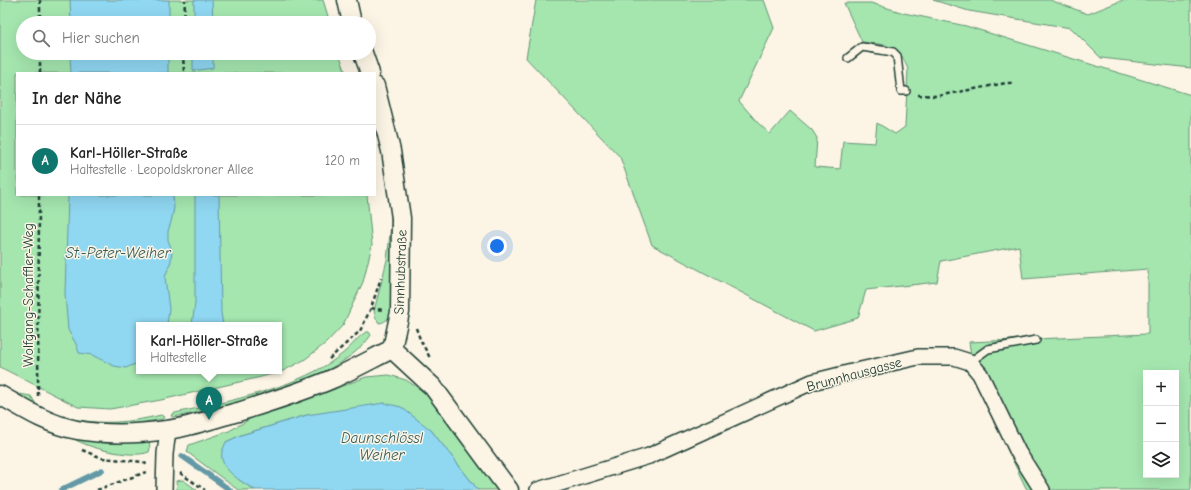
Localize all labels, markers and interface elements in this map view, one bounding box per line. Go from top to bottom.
search box [16,16,376,60]
icon: search [30,27,52,49]
text: Hier suchen [62,29,140,47]
text: In der Nähe [32,89,121,108]
text: Karl-Höller-Straße [70,144,188,162]
text: A [41,153,49,168]
text: 120 m [325,153,360,168]
text: Haltestelle · Leopoldskroner Allee [70,162,253,177]
street label: Wolfgang-Schaffler-Weg [20,223,37,367]
street label: Sinnhubstraße [391,229,410,315]
your location [487,236,507,256]
water label: St.-Peter-Weiher [65,244,172,262]
popup [136,322,282,374]
text: Karl-Höller-Straße [150,332,268,350]
text: Haltestelle [150,350,206,365]
street label: Brunnhausgasse [805,354,904,395]
map controls [1143,370,1179,478]
button: + [1143,370,1179,406]
pin: A [196,387,222,420]
button: − [1143,406,1179,442]
water label: Daunschlössl Weiher [341,429,424,464]
button: layers [1143,442,1179,478]

